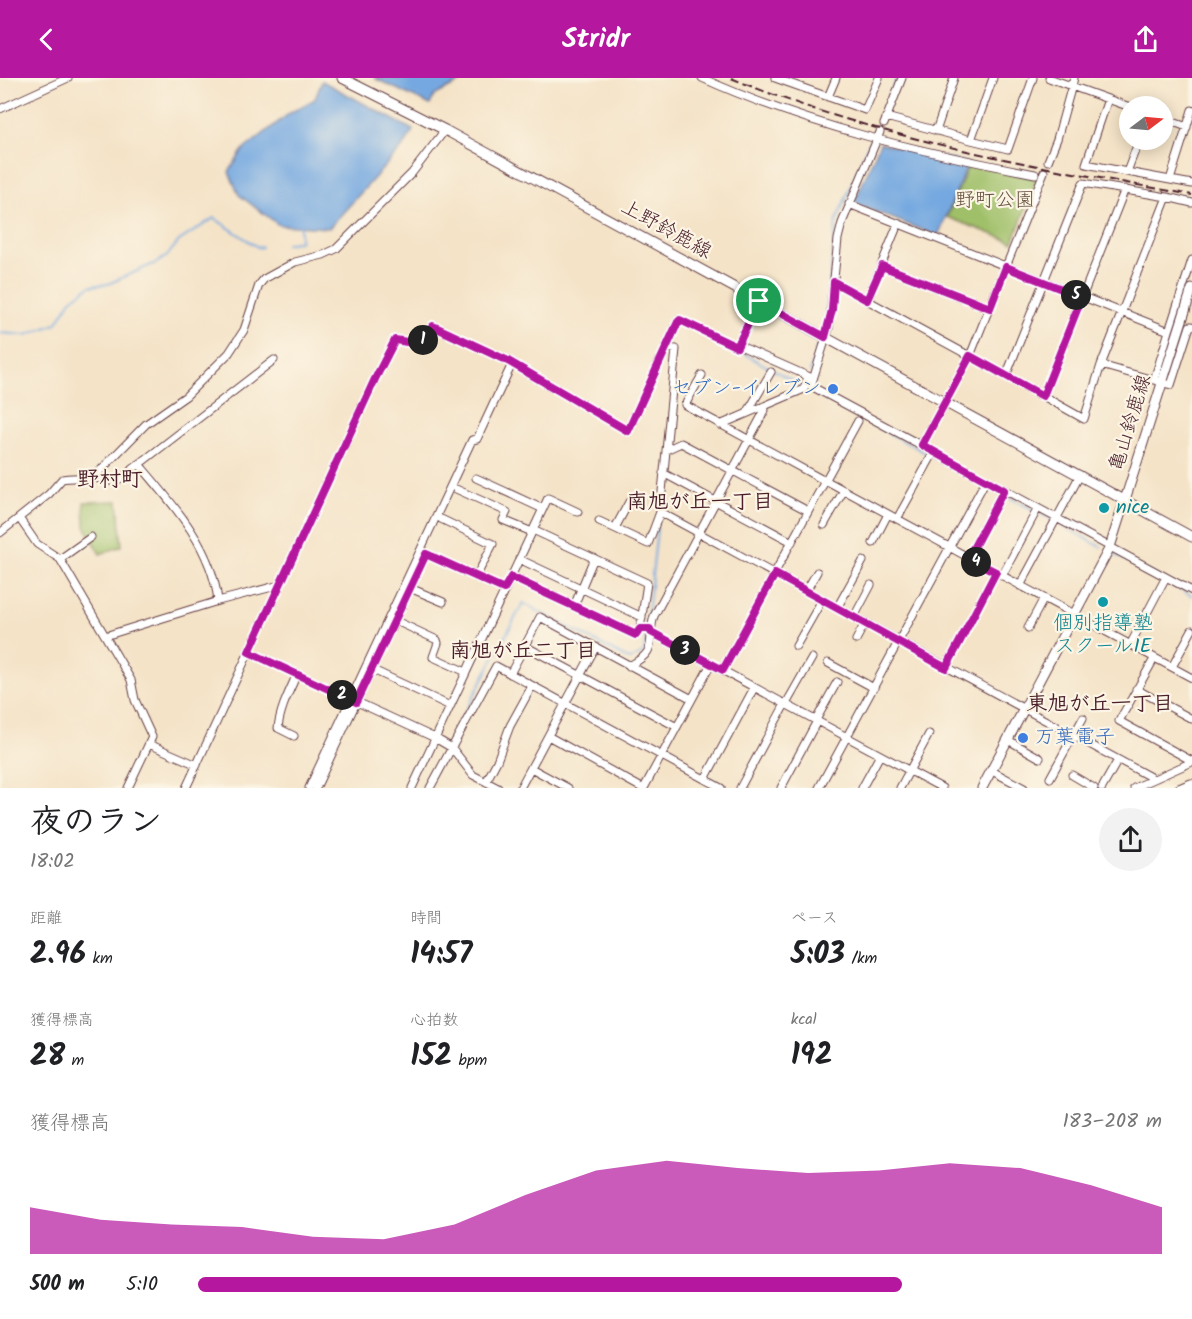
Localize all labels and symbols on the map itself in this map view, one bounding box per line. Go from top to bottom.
north arrow [1119,96,1173,150]
park label: 野町公園 [955,185,1035,217]
street label: 上野鈴鹿線 [615,192,717,268]
pin [733,275,784,326]
pin: 5 [1061,280,1091,310]
pin: 1 [408,325,438,355]
street label: 亀山鈴鹿線 [1101,371,1161,475]
place label: セブン-イレブン [672,373,821,405]
marker: セブン-イレブン [826,382,840,396]
district label: 野村町 [77,463,143,498]
district label: 南旭が丘一丁目 [627,486,774,519]
place label: nice [1116,492,1149,524]
marker: nice [1097,501,1111,515]
pin: 4 [961,547,991,577]
marker: 個別指導塾 スクールIE [1096,595,1110,609]
place label: 個別指導塾 スクールIE [1053,608,1153,663]
district label: 南旭が丘二丁目 [450,635,597,668]
pin: 3 [670,635,700,665]
pin: 2 [327,680,357,710]
district label: 東旭が丘一丁目 [1027,688,1174,721]
place label: 万葉電子 [1035,722,1115,754]
marker: 万葉電子 [1016,731,1030,745]

